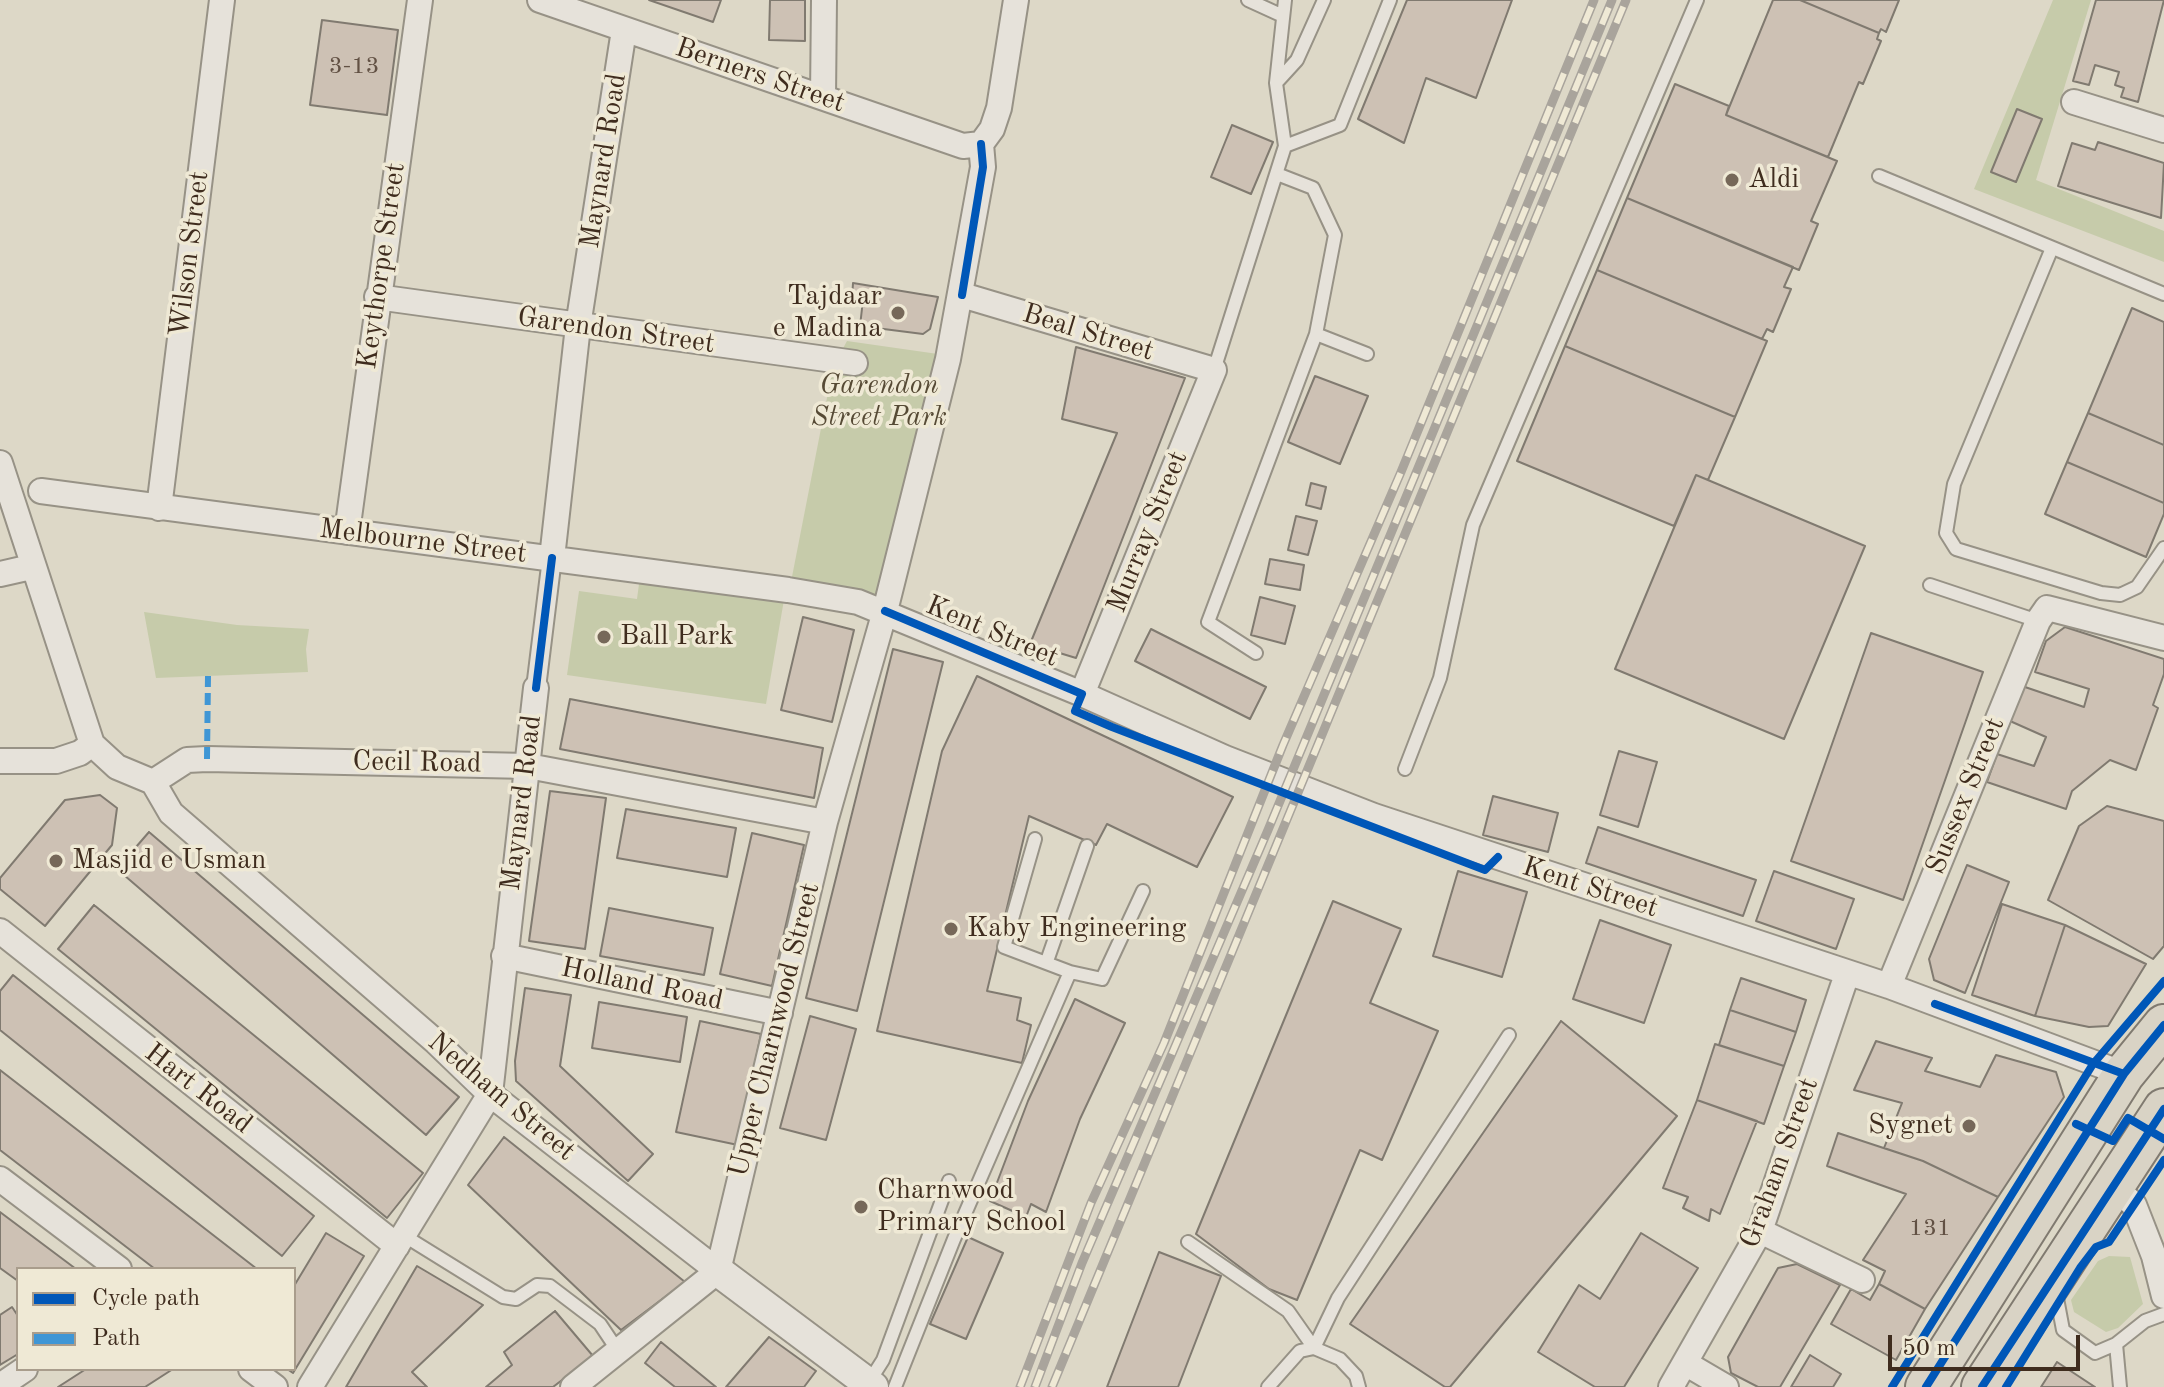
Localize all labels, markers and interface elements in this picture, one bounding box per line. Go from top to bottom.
street label: Berners Street [671,31,849,121]
house number: 3-13 [329,53,379,81]
street label: Maynard Road [574,71,634,251]
street label: Keythorpe Street [351,160,413,372]
place label: Aldi [1748,163,1799,197]
street label: Wilson Street [163,169,217,339]
marker: Aldi [1723,171,1741,189]
place label: Tajdaar e Madina [773,280,882,346]
street label: Beal Street [1018,297,1158,369]
street label: Garendon Street [515,301,717,361]
marker: Tajdaar e Madina [889,304,907,322]
park label: Garendon Street Park [811,369,947,435]
street label: Murray Street [1100,446,1196,618]
street label: Melbourne Street [317,513,529,571]
street label: Kent Street [921,589,1063,675]
place label: Ball Park [620,620,734,654]
marker: Ball Park [595,628,613,646]
street label: Maynard Road [495,713,549,893]
street label: Sussex Street [1919,713,2013,879]
street label: Cecil Road [352,745,482,781]
place label: Masjid e Usman [72,844,266,878]
street label: Kent Street [1518,850,1662,926]
marker: Masjid e Usman [47,852,65,870]
street label: Upper Charnwood Street [722,879,828,1181]
place label: Kaby Engineering [967,912,1186,946]
marker: Kaby Engineering [942,920,960,938]
street label: Holland Road [558,951,726,1019]
street label: Nedham Street [420,1026,582,1168]
street label: Hart Road [137,1037,259,1141]
street label: Graham Street [1734,1073,1826,1253]
place label: Sygnet [1868,1109,1953,1143]
marker: Sygnet [1960,1117,1978,1135]
place label: Charnwood Primary School [877,1174,1065,1240]
marker: Charnwood Primary School [852,1198,870,1216]
house number: 131 [1909,1215,1951,1243]
legend [16,1267,296,1371]
text: Cycle path [92,1287,200,1311]
scale bar [1892,1319,2084,1369]
text: Path [92,1327,141,1351]
text: 50 m [1902,1337,1956,1361]

